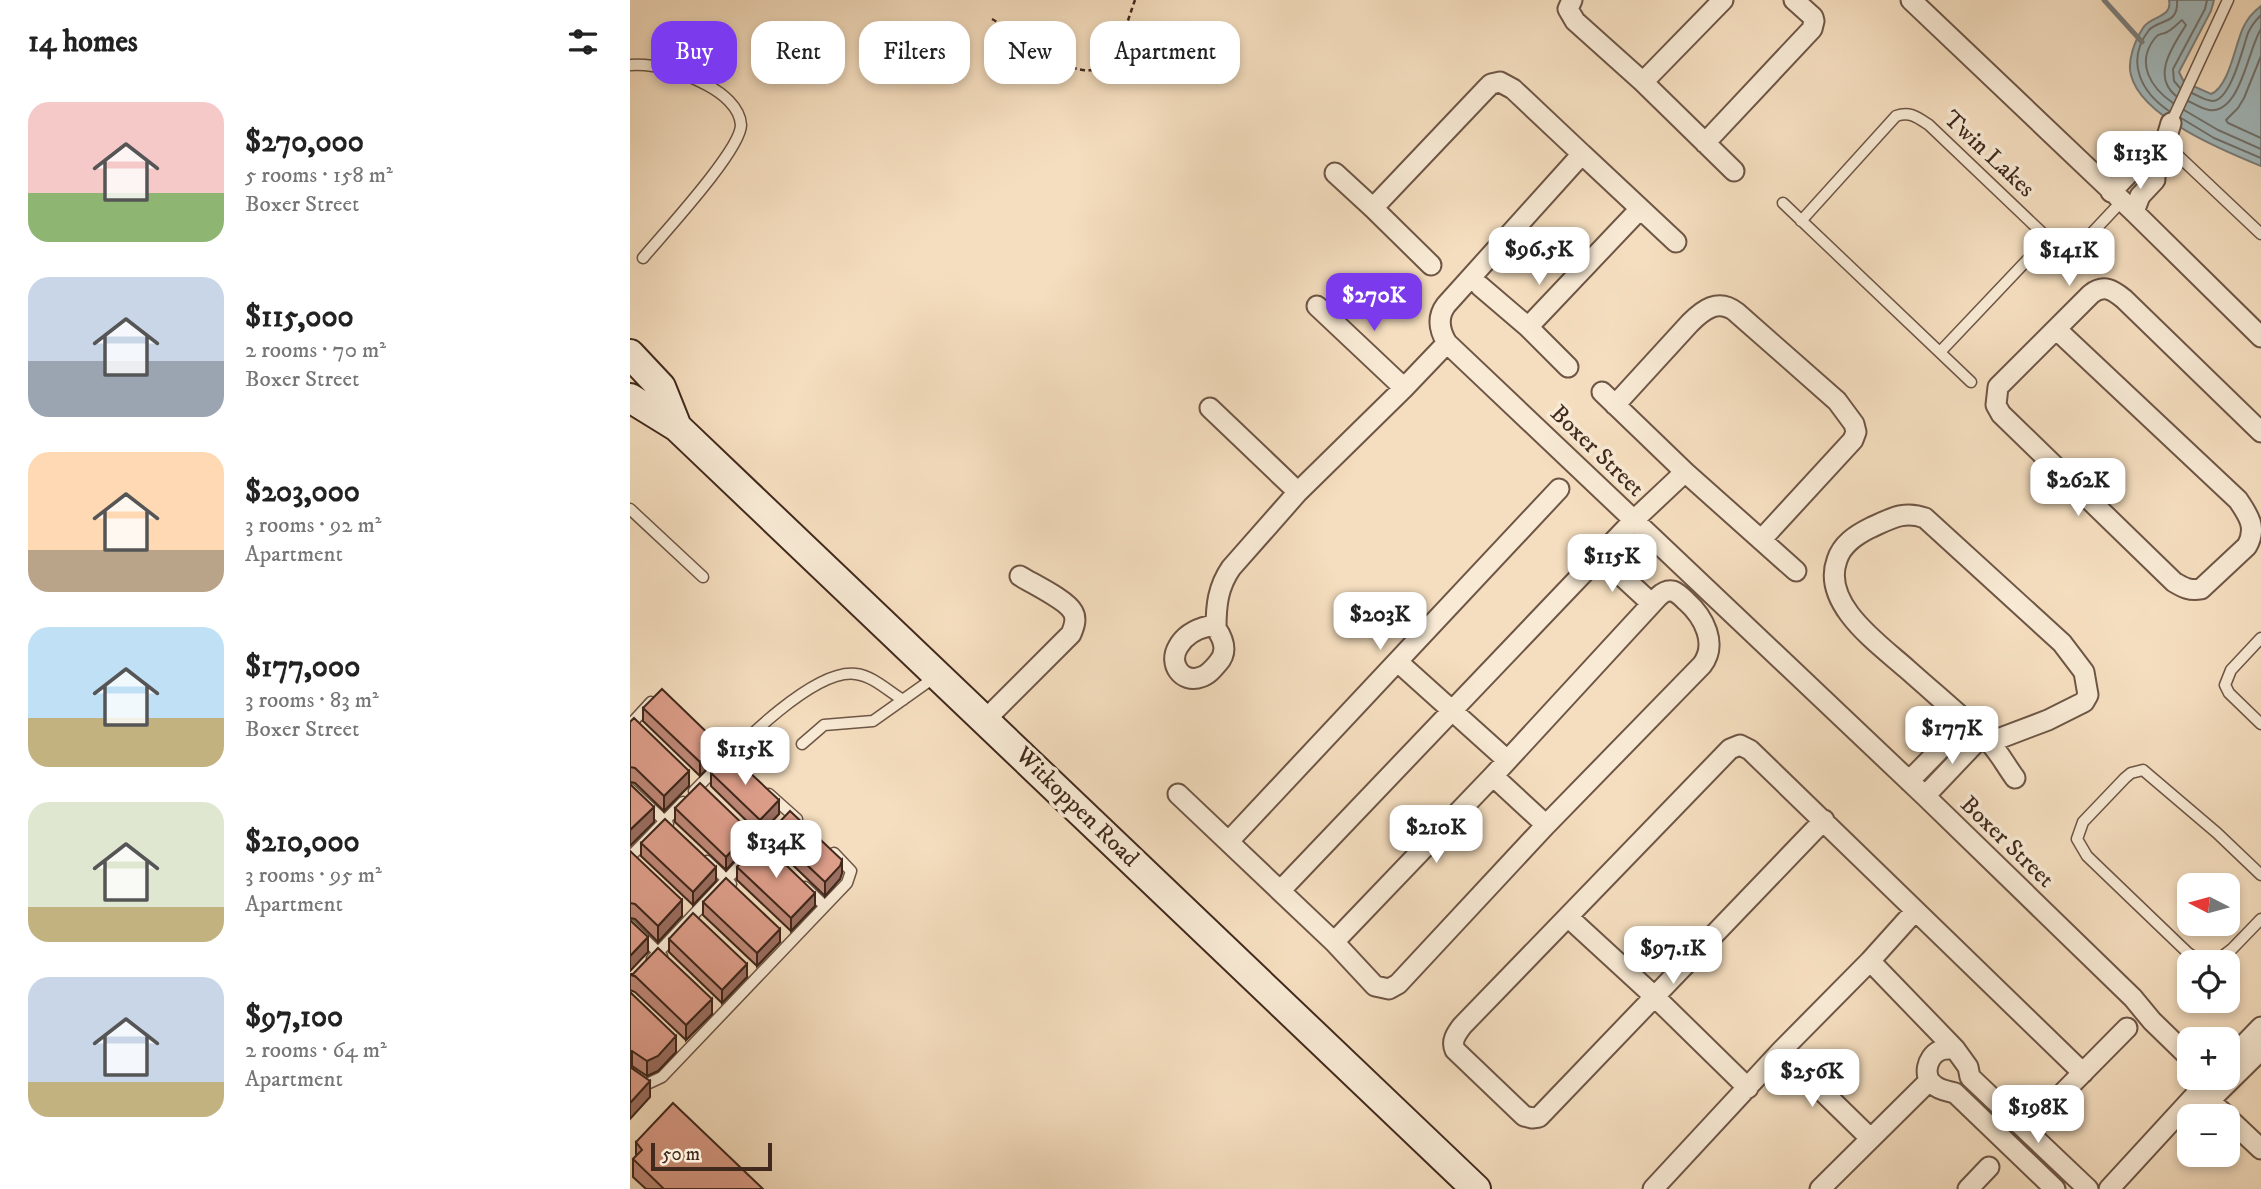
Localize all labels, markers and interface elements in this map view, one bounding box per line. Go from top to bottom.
chip: Buy [651,21,737,84]
chip: Rent [751,21,845,84]
chip: Filters [859,21,970,84]
chip: New [984,21,1076,84]
chip: Apartment [1090,21,1240,84]
icon: filters [564,23,602,61]
text: 14 homes [28,24,138,61]
street label: Twin Lakes [1937,104,2041,204]
text: $270,000 [245,124,364,161]
icon: home [84,130,168,214]
pin: $113K [2091,132,2189,191]
text: $113K [2113,139,2167,168]
text: 5 rooms · 158 m² [245,161,393,190]
text: Boxer Street [245,190,359,219]
pin: $96.5K [1482,228,1596,287]
pin: $141K [2020,229,2118,288]
text: $96.5K [1505,235,1573,264]
text: $141K [2040,236,2098,265]
pin: $270K [1325,274,1423,333]
text: $270K [1342,281,1406,310]
text: $115,000 [245,299,354,336]
icon: home [84,305,168,389]
text: 2 rooms · 70 m² [245,336,386,365]
text: Boxer Street [245,365,359,394]
street label: Boxer Street [1544,399,1651,503]
pin: $262K [2029,458,2127,518]
text: $262K [2046,466,2110,495]
text: $203,000 [245,474,360,511]
icon: home [84,480,168,564]
text: 3 rooms · 92 m² [245,511,382,540]
pin: $115K [1563,534,1661,594]
text: Apartment [245,540,343,569]
text: $115K [1584,542,1640,571]
pin: $203K [1331,592,1429,652]
text: $203K [1350,600,1410,629]
text: $177,000 [245,649,360,686]
icon: home [84,655,168,739]
text: 3 rooms · 83 m² [245,686,379,715]
pin: $177K [1903,706,2001,766]
text: $177K [1921,714,1983,743]
text: Boxer Street [245,715,359,744]
pin: $115K [696,728,794,787]
text: $115K [717,735,773,764]
street label: Witkoppen Road [1008,740,1145,874]
street label: Boxer Street [1954,790,2061,894]
pin: $210K [1387,806,1485,865]
text: $210K [1406,813,1466,842]
pin: $134K [727,820,825,880]
text: $210,000 [245,824,360,861]
text: $134K [747,828,805,857]
icon: home [84,830,168,914]
text: 3 rooms · 95 m² [245,861,382,890]
north arrow [2177,873,2240,936]
map controls [2177,873,2240,1167]
text: Apartment [245,890,343,919]
pin: $97.1K [1616,926,1730,986]
text: $97.1K [1640,934,1706,963]
button: locate [2177,950,2240,1013]
text: $97,100 [245,999,343,1036]
icon: home [84,1005,168,1089]
button: + [2177,1027,2240,1090]
text: 2 rooms · 64 m² [245,1036,387,1065]
pin: $256K [1763,1050,1861,1109]
text: $256K [1780,1057,1844,1086]
text: Apartment [245,1065,343,1094]
pin: $198K [1989,1086,2087,1145]
text: $198K [2008,1093,2068,1122]
button: − [2177,1104,2240,1167]
scale bar [651,1140,772,1172]
text: 50 m [662,1143,700,1166]

